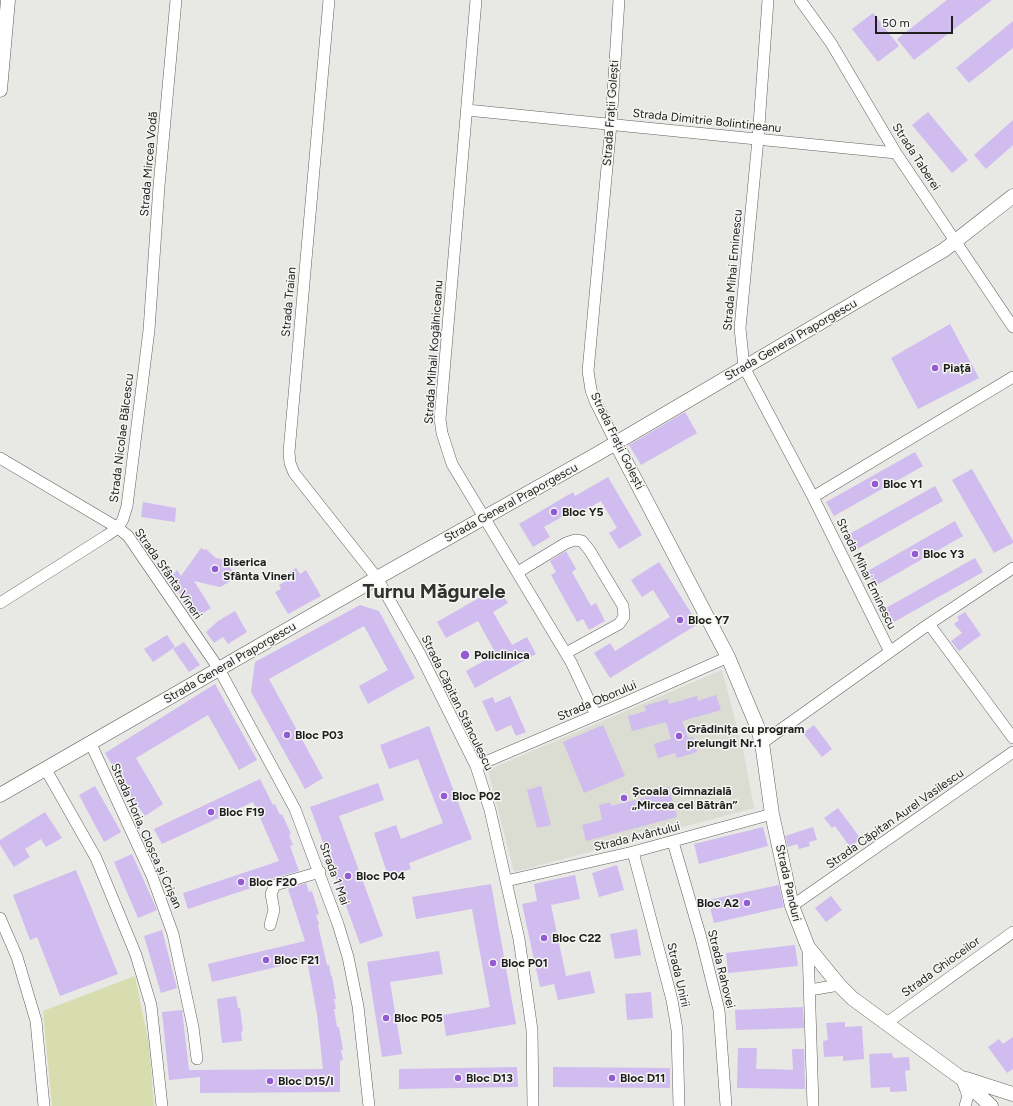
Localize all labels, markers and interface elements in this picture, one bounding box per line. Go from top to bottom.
scale bar [877,8,955,34]
text: 50 m [882,16,910,30]
street label: Strada Frații Golești [600,60,622,166]
street label: Strada Dimitrie Bolintineanu [632,106,782,136]
street label: Strada Mircea Vodă [137,111,161,217]
street label: Strada Taberei [889,121,943,193]
street label: Strada Mihai Eminescu [721,209,745,331]
street label: Strada Traian [279,266,299,338]
street label: Strada Mihail Kogălniceanu [422,280,446,424]
street label: Strada General Praporgescu [722,296,860,384]
place label: Piață [943,361,971,375]
marker: Piață [930,363,940,373]
street label: Strada Nicolae Bălcescu [107,373,137,503]
street label: Strada Frații Golești [587,390,647,492]
street label: Strada General Praporgescu [442,460,580,546]
place label: Bloc Y1 [883,477,923,491]
marker: Bloc Y1 [870,479,880,489]
place label: Bloc Y5 [562,505,603,519]
marker: Bloc Y5 [549,507,559,517]
street label: Strada Mihai Eminescu [833,516,899,632]
street label: Strada Sfânta Vineri [131,526,205,622]
place label: Bloc Y3 [923,547,964,561]
marker: Bloc Y3 [910,549,920,559]
place label: Biserica Sfânta Vineri [223,555,295,583]
marker: Biserica Sfânta Vineri [210,564,220,574]
district label: Turnu Măgurele [362,580,506,604]
place label: Bloc Y7 [688,613,729,627]
marker: Bloc Y7 [675,615,685,625]
street label: Strada General Praporgescu [161,619,299,707]
street label: Strada Căpitan Stănculescu [418,633,496,773]
place label: Policlinica [474,648,530,662]
marker: Policlinica [459,649,471,661]
street label: Strada Oborului [555,678,639,724]
place label: Grădinița cu program prelungit Nr.1 [687,722,805,750]
place label: Bloc P03 [295,728,343,742]
marker: Bloc P03 [282,730,292,740]
marker: Grădinița cu program prelungit Nr.1 [674,731,684,741]
street label: Strada Horia, Cloșca și Crișan [107,761,185,911]
street label: Strada Căpitan Aurel Vasilescu [824,766,966,872]
place label: Școala Gimnazială „Mircea cel Bătrân” [632,784,738,812]
place label: Bloc P02 [452,789,501,803]
marker: Bloc P02 [439,791,449,801]
marker: Școala Gimnazială „Mircea cel Bătrân” [619,793,629,803]
place label: Bloc F19 [219,805,264,819]
marker: Bloc F19 [206,807,216,817]
street label: Strada Avântului [592,819,682,855]
street label: Strada 1 Mai [316,841,352,907]
street label: Strada Panduri [772,843,804,923]
place label: Bloc P04 [356,869,405,883]
marker: Bloc P04 [343,871,353,881]
place label: Bloc F20 [249,875,297,889]
marker: Bloc F20 [236,877,246,887]
place label: Bloc A2 [697,896,739,910]
marker: Bloc A2 [742,898,752,908]
street label: Strada Rahovei [704,928,738,1010]
place label: Bloc C22 [552,931,601,945]
marker: Bloc C22 [539,933,549,943]
street label: Strada Ghioceilor [899,934,983,1000]
street label: Strada Unirii [664,941,692,1009]
place label: Bloc F21 [274,953,319,967]
marker: Bloc F21 [261,955,271,965]
place label: Bloc P01 [501,956,548,970]
marker: Bloc P01 [488,958,498,968]
place label: Bloc P05 [394,1011,443,1025]
marker: Bloc P05 [381,1013,391,1023]
place label: Bloc D13 [466,1071,513,1085]
place label: Bloc D11 [620,1071,665,1085]
marker: Bloc D13 [453,1073,463,1083]
marker: Bloc D11 [607,1073,617,1083]
place label: Bloc D15/I [278,1074,334,1088]
marker: Bloc D15/I [265,1076,275,1086]

